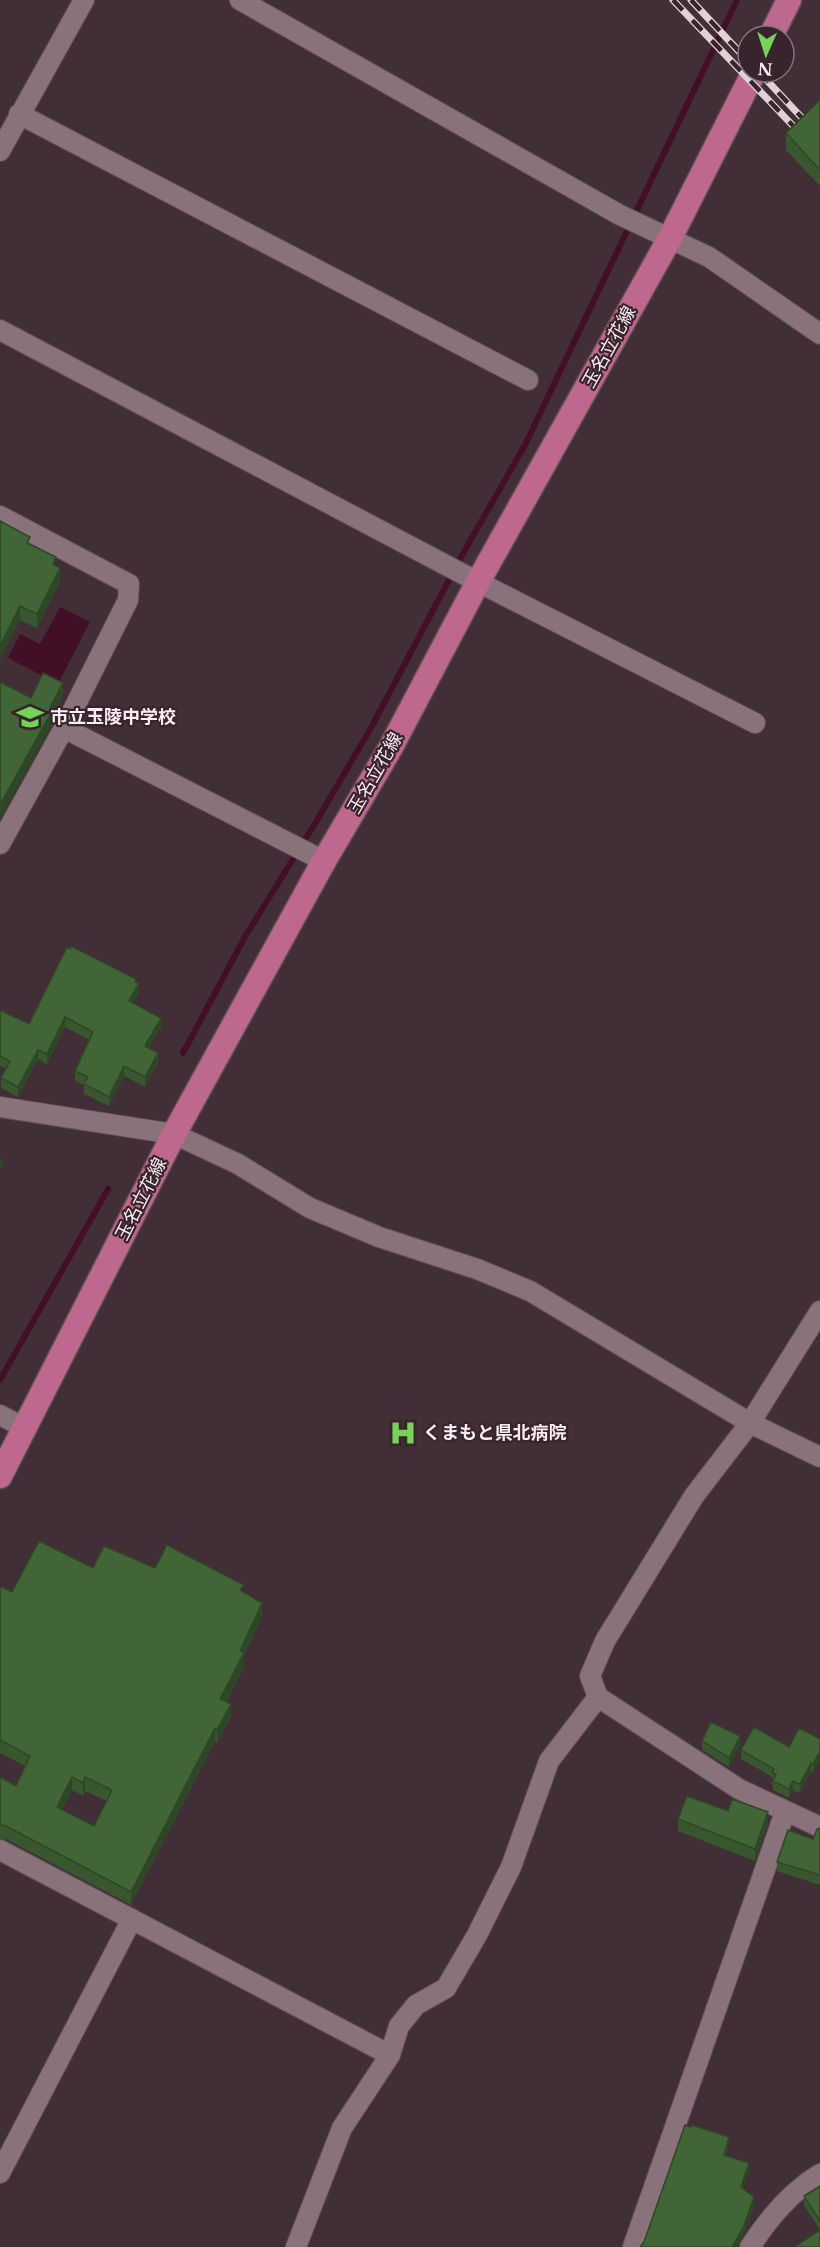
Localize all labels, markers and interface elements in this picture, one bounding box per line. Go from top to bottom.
north arrow [736,24,796,84]
text: N [757,59,773,79]
street label: 玉名立花線 [578,302,640,392]
school or university icon: 市立玉陵中学校 [15,702,45,732]
place label: 市立玉陵中学校 [50,706,176,728]
street label: 玉名立花線 [343,729,407,817]
street label: 玉名立花線 [111,1154,171,1244]
hospital icon: くまもと県北病院 [388,1418,418,1448]
place label: くまもと県北病院 [423,1422,567,1444]

